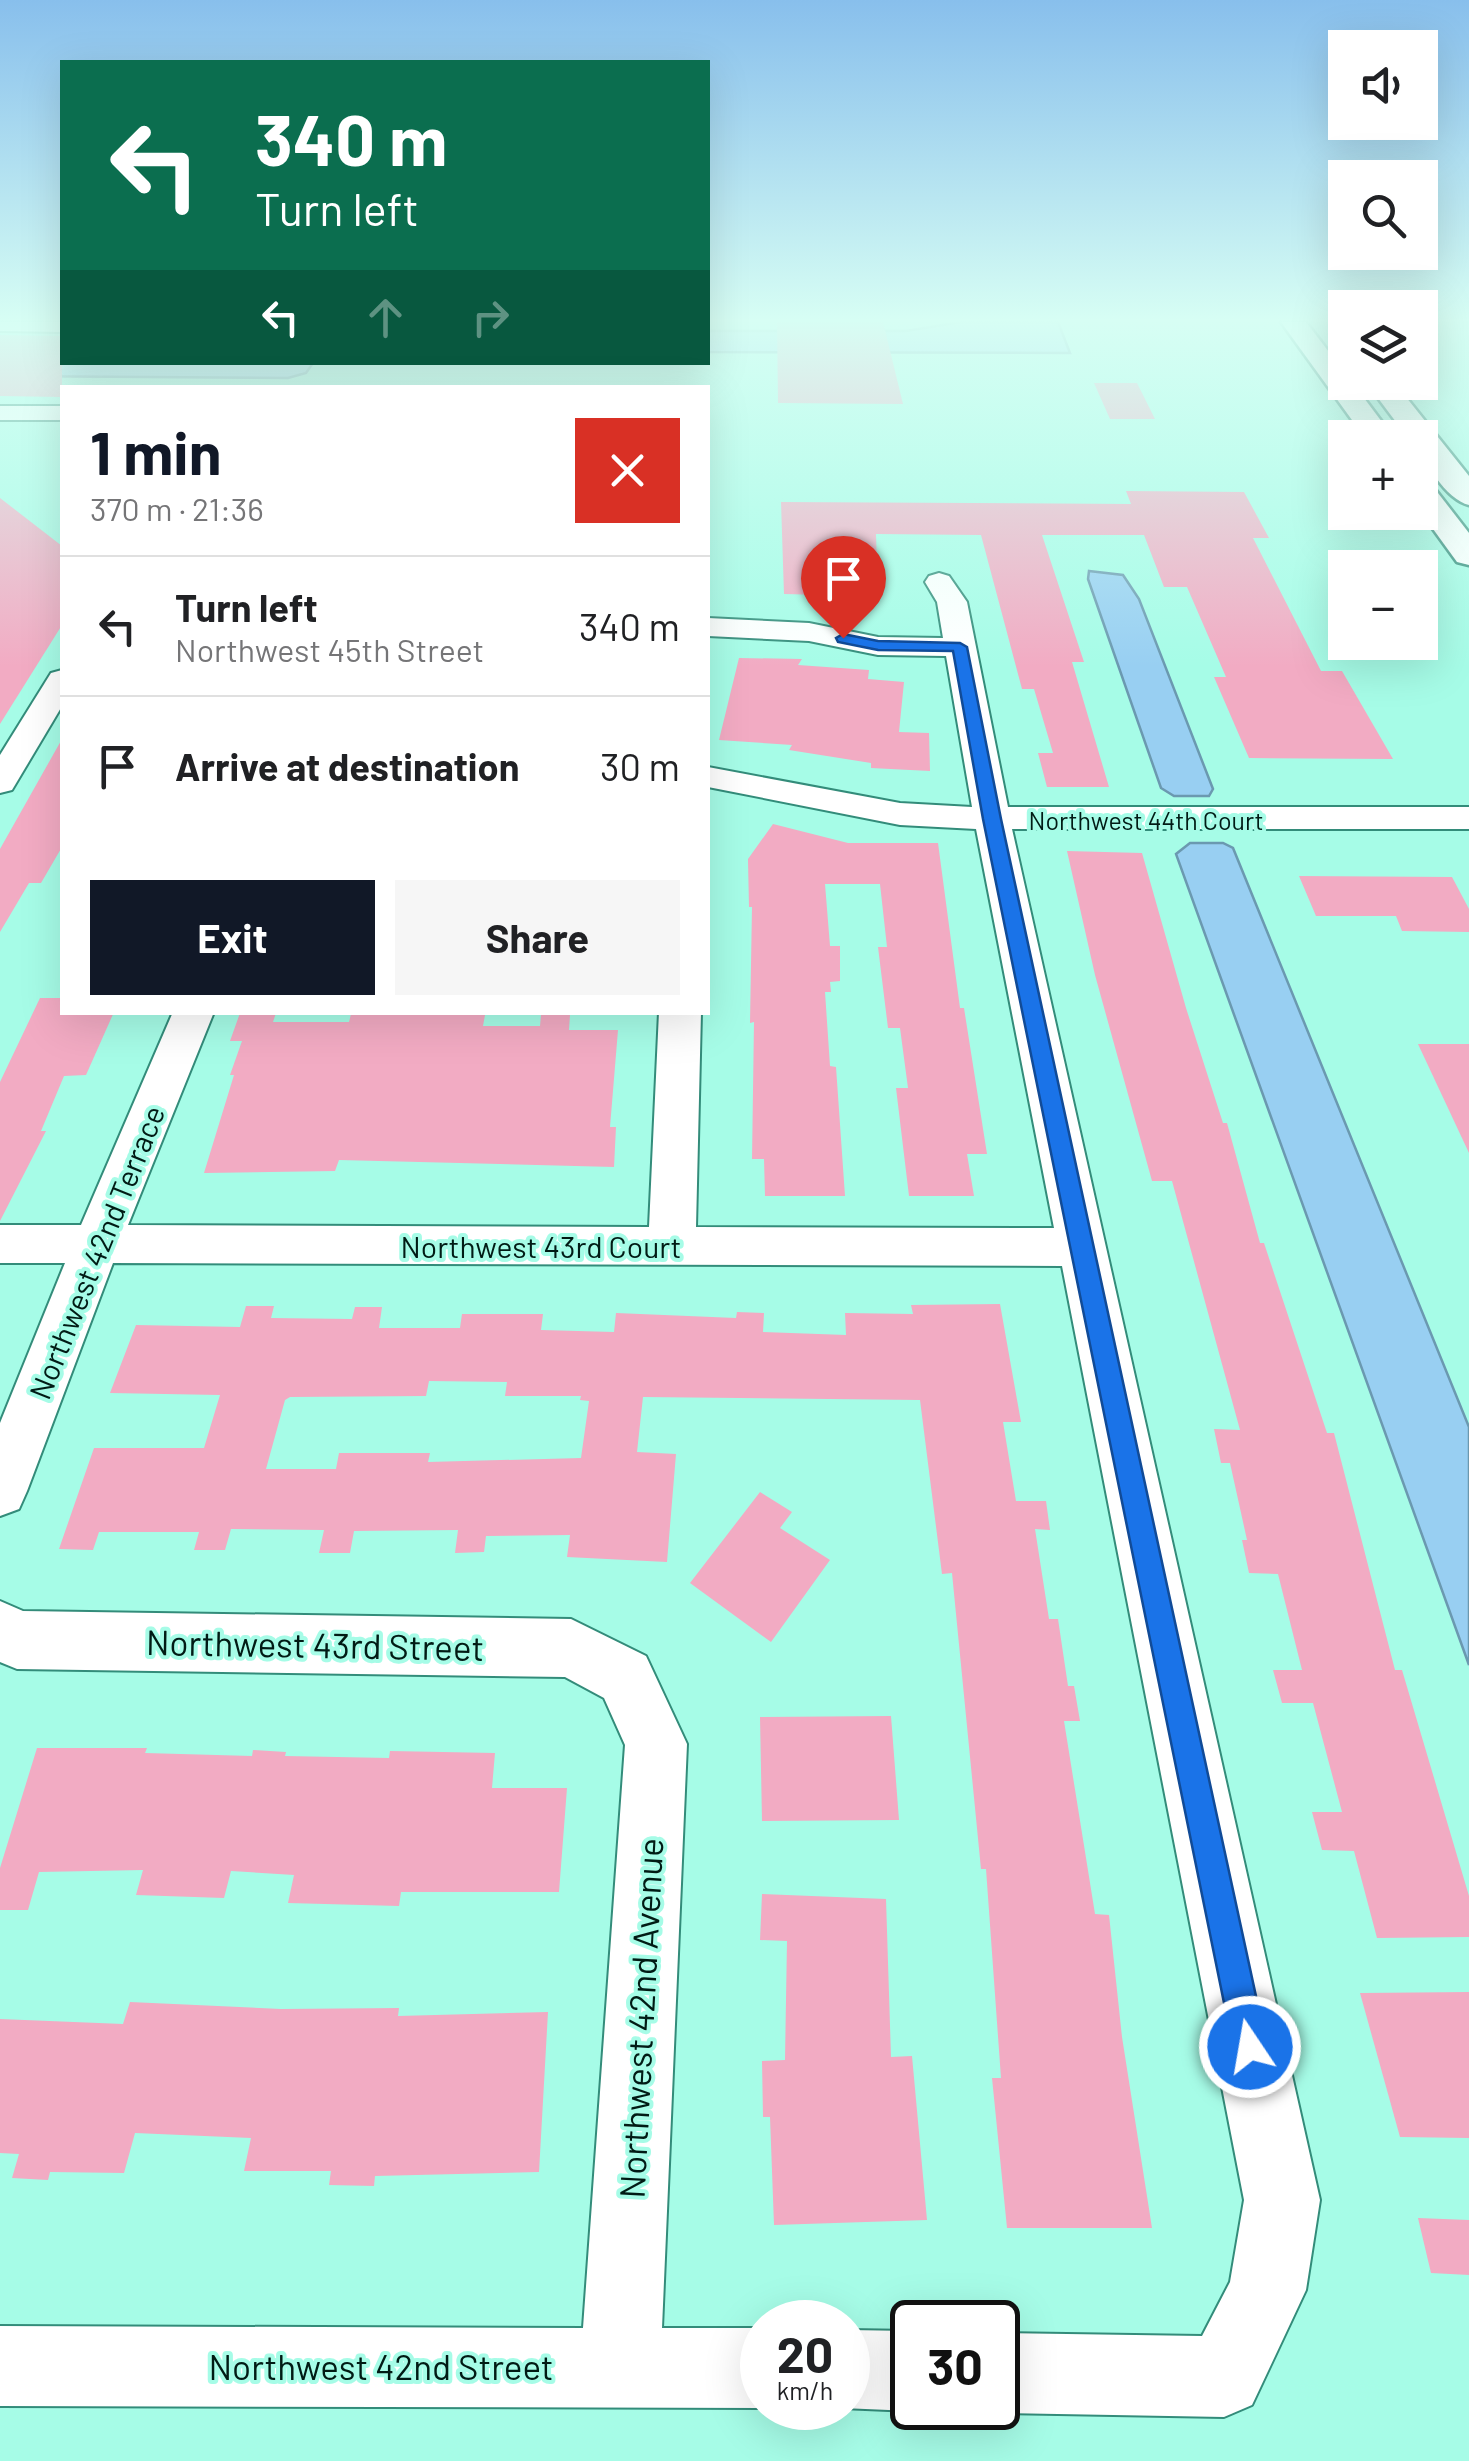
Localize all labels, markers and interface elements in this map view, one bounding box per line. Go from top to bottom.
map controls [1328,30,1438,660]
button: sound [1328,30,1438,140]
text: 340 m [255,96,448,180]
icon: left [90,100,220,230]
button: search [1328,160,1438,270]
text: Turn left [255,181,419,235]
icon: left [253,290,308,345]
icon: ahead [358,290,413,345]
icon: right [463,290,518,345]
button: layers [1328,290,1438,400]
text: 1 min [90,415,221,487]
button: close [575,418,680,523]
button: + [1328,420,1438,530]
text: 370 m · 21:36 [90,489,264,527]
pin [801,536,886,639]
button: − [1328,550,1438,660]
icon: arrive [816,551,871,606]
text: Turn left [175,584,318,630]
icon: left [90,599,145,654]
text: 340 m [579,603,680,649]
text: Northwest 45th Street [175,630,484,668]
icon: arrive [90,739,145,794]
text: Arrive at destination [175,743,520,789]
text: 30 m [600,743,680,789]
street label: Northwest 44th Court [1029,805,1263,835]
button: Exit [90,880,375,995]
button: Share [395,880,680,995]
street label: Northwest 42nd Terrace [21,1100,171,1404]
street label: Northwest 43rd Court [401,1228,681,1264]
street label: Northwest 43rd Street [146,1620,484,1668]
street label: Northwest 42nd Avenue [610,1837,670,2199]
position arrow [1198,1995,1302,2099]
speed limit sign: 30 [890,2300,1020,2430]
text: 20 [777,2323,833,2383]
street label: Northwest 42nd Street [208,2345,554,2387]
text: km/h [777,2375,833,2405]

